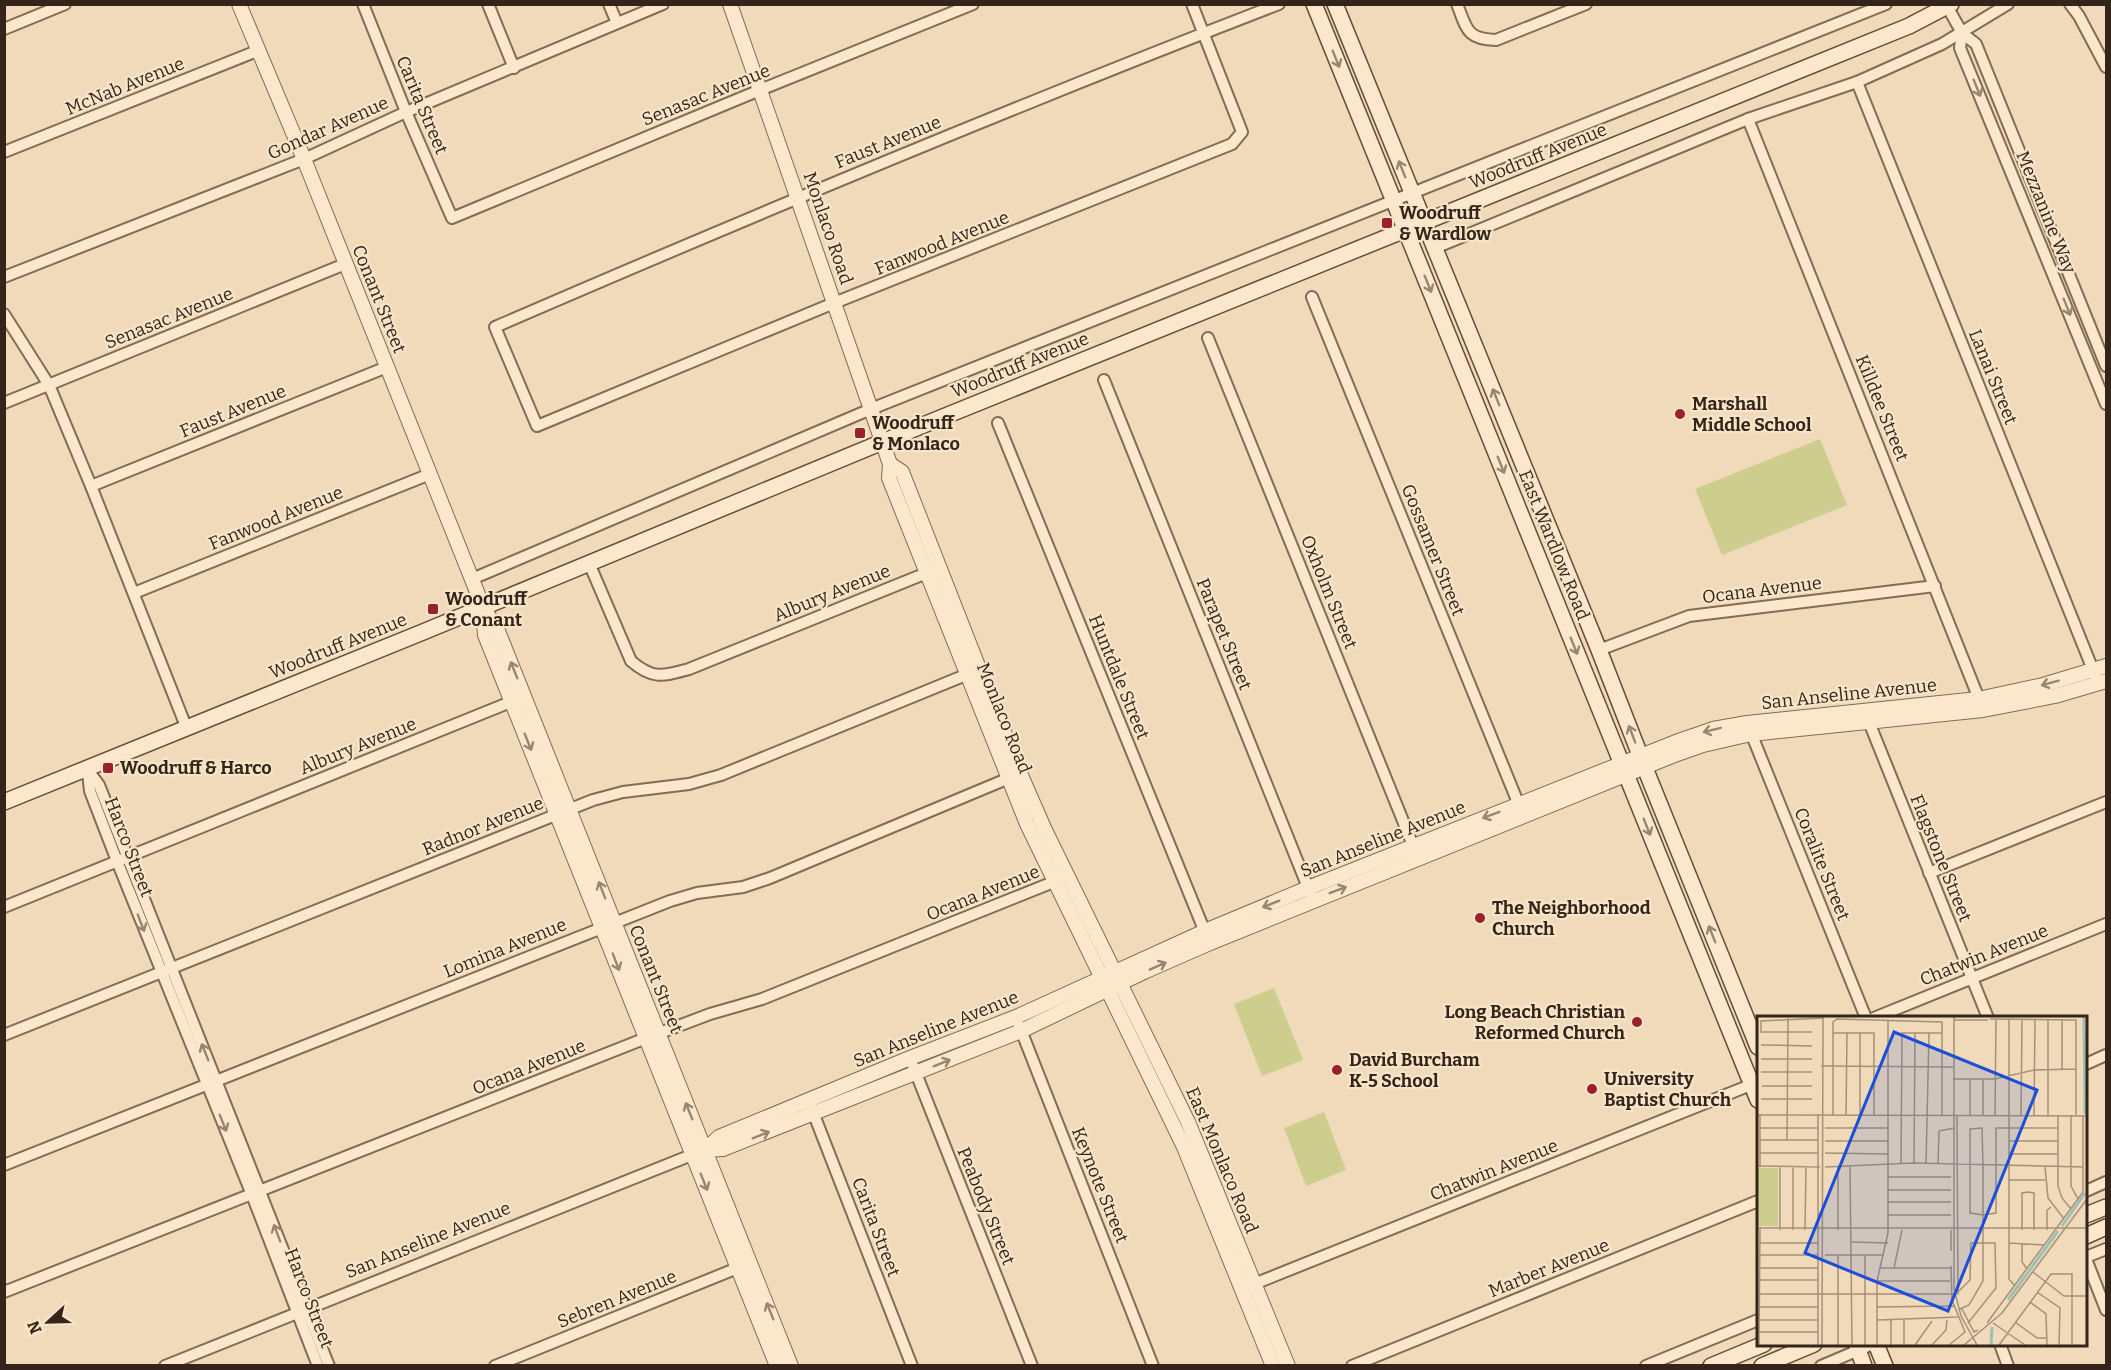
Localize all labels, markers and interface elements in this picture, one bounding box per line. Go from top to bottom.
one-way arrow [1331,49,1342,67]
street label: McNab Avenue [62,52,188,120]
street label: Carita Street [391,52,453,158]
street label: Senasac Avenue [639,59,773,131]
one-way arrow [1972,78,1983,97]
street label: Gondar Avenue [264,91,392,165]
street label: Faust Avenue [832,111,944,173]
street label: Woodruff Avenue [1466,118,1610,194]
street label: Mezzanine Way [2011,148,2081,277]
one-way arrow [1396,160,1407,178]
street label: Monlaco Road [798,169,858,287]
place label: Woodruff & Wardlow [1399,202,1492,245]
street label: Fanwood Avenue [872,206,1012,280]
marker: Woodruff & Wardlow [1380,216,1394,230]
street label: Conant Street [347,242,411,357]
one-way arrow [1423,275,1434,293]
street label: Senasac Avenue [102,282,236,354]
one-way arrow [2062,298,2073,316]
street label: Lanai Street [1964,326,2022,428]
street label: Woodruff Avenue [948,327,1092,403]
street label: Killdee Street [1851,352,1914,465]
street label: Faust Avenue [177,380,289,442]
one-way arrow [1490,389,1501,407]
place label: Marshall Middle School [1692,393,1812,436]
marker: Marshall Middle School [1673,407,1687,421]
place label: Woodruff & Monlaco [872,412,960,455]
marker: Woodruff & Monlaco [853,426,867,440]
one-way arrow [1496,455,1507,474]
street label: East Wardlow Road [1514,467,1594,624]
street label: Fanwood Avenue [206,481,346,555]
street label: Gossamer Street [1397,481,1470,619]
street label: Oxholm Street [1296,532,1362,653]
street label: Albury Avenue [770,560,894,626]
street label: Ocana Avenue [1701,572,1823,608]
street label: Parapet Street [1192,575,1257,694]
place label: Woodruff & Conant [445,588,528,631]
marker: Woodruff & Conant [426,602,440,616]
street label: Woodruff Avenue [266,608,410,684]
street label: Huntdale Street [1084,611,1154,743]
one-way arrow [1569,636,1580,655]
street label: Monlaco Road [972,659,1036,777]
one-way arrow [508,662,519,680]
street label: San Anseline Avenue [1760,674,1938,714]
one-way arrow [2041,677,2060,689]
street label: Albury Avenue [296,713,420,779]
one-way arrow [1626,725,1637,744]
one-way arrow [1703,725,1722,737]
one-way arrow [523,732,534,750]
place label: Woodruff & Harco [120,757,272,779]
marker: Woodruff & Harco [101,761,115,775]
street label: Flagstone Street [1905,791,1977,925]
street label: Radnor Avenue [419,792,547,860]
street label: Harco Street [100,794,158,900]
street label: San Anseline Avenue [1297,796,1469,882]
street label: Coralite Street [1789,804,1855,924]
one-way arrow [1482,810,1501,821]
one-way arrow [1642,817,1653,835]
street label: Ocana Avenue [923,860,1043,926]
one-way arrow [595,882,606,900]
one-way arrow [1328,884,1347,895]
place label: The Neighborhood Church [1492,897,1651,940]
one-way arrow [1263,899,1281,910]
marker: The Neighborhood Church [1473,911,1487,925]
one-way arrow [136,913,147,932]
street label: Lomina Avenue [440,913,570,983]
street label: Chatwin Avenue [1917,919,2051,991]
street label: Conant Street [624,922,688,1037]
one-way arrow [1706,926,1717,944]
one-way arrow [612,952,623,970]
one-way arrow [1149,959,1167,970]
street label: San Anseline Avenue [850,986,1022,1072]
place label: Long Beach Christian Reformed Church [1444,1001,1626,1044]
marker: Long Beach Christian Reformed Church [1630,1015,1644,1029]
inset map [1757,1016,2087,1346]
street label: Ocana Avenue [469,1034,589,1100]
one-way arrow [199,1043,210,1061]
place label: David Burcham K-5 School [1349,1049,1480,1092]
one-way arrow [932,1057,951,1068]
marker: David Burcham K-5 School [1330,1063,1344,1077]
place label: University Baptist Church [1604,1068,1732,1111]
marker: University Baptist Church [1585,1082,1599,1096]
street label: East Monlaco Road [1181,1083,1263,1237]
one-way arrow [683,1102,694,1120]
one-way arrow [218,1113,229,1132]
street label: Keynote Street [1067,1124,1133,1247]
one-way arrow [751,1128,770,1139]
street label: Chatwin Avenue [1427,1134,1561,1206]
street label: Peabody Street [952,1144,1020,1269]
one-way arrow [699,1172,710,1191]
street label: Carita Street [847,1174,905,1280]
street label: San Anseline Avenue [342,1197,514,1283]
one-way arrow [271,1224,282,1243]
street label: Marber Avenue [1485,1234,1613,1302]
street label: Harco Street [280,1245,338,1351]
street label: Sebren Avenue [554,1265,680,1333]
north arrow [18,1292,78,1352]
one-way arrow [763,1302,774,1321]
text: N [23,1318,46,1337]

